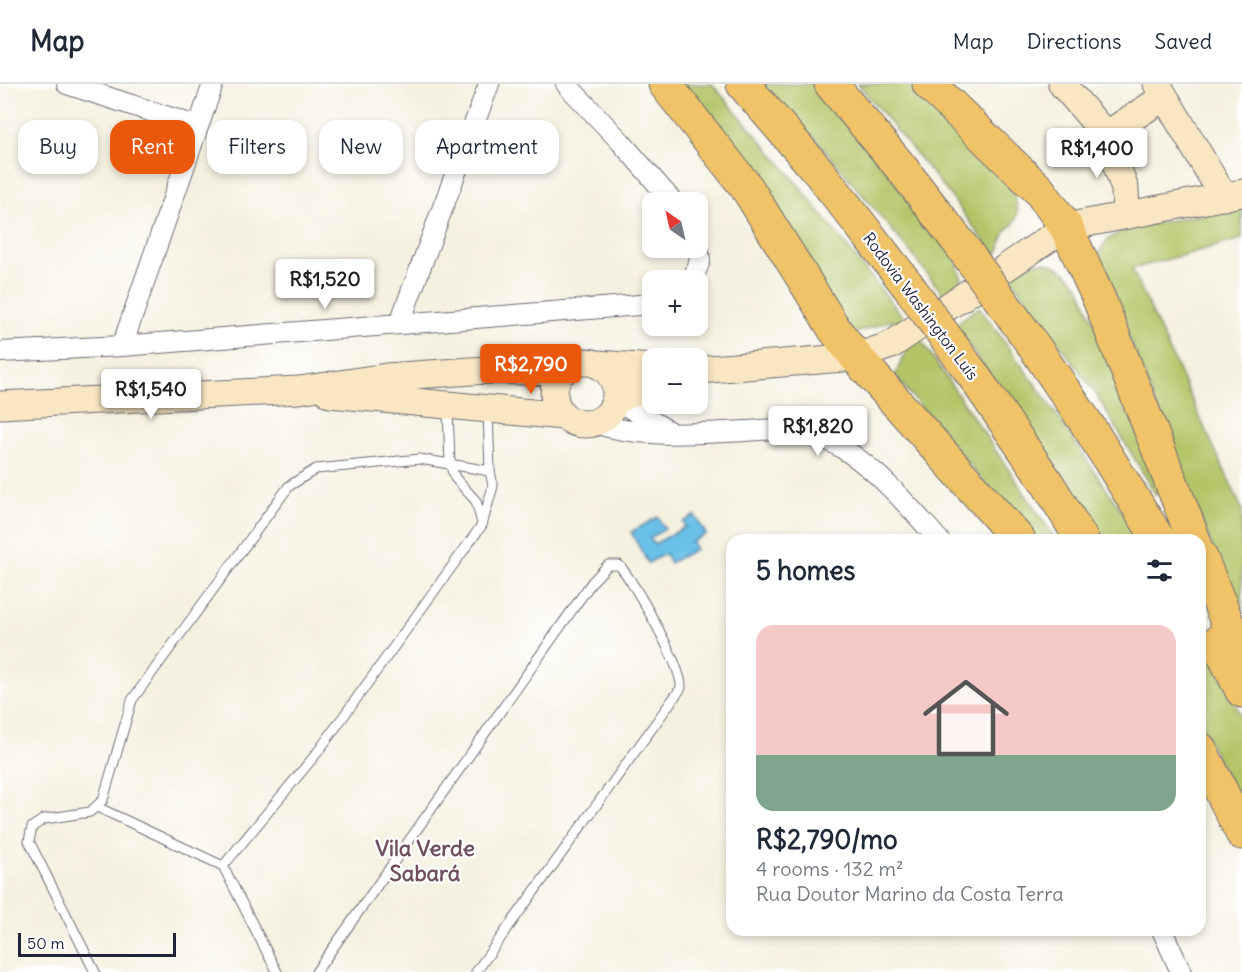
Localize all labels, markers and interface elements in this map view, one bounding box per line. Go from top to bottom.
text: Map [30,23,84,59]
text: Map [953,28,994,55]
text: Directions [1027,28,1121,55]
text: Saved [1154,28,1212,55]
chip: Buy [18,120,98,174]
chip: Rent [110,120,195,174]
chip: Filters [207,120,307,174]
chip: New [319,120,403,174]
chip: Apartment [415,120,559,174]
pin: R$1,400 [1042,128,1152,179]
text: R$1,400 [1060,135,1134,160]
north arrow [642,192,708,258]
map controls [642,192,708,414]
street label: Rodovia Washington Luís [859,228,983,384]
pin: R$1,520 [270,259,380,310]
text: R$1,520 [289,266,361,291]
button: + [642,270,708,336]
pin: R$2,790 [476,344,586,395]
button: − [642,348,708,414]
text: R$2,790 [494,351,568,376]
pin: R$1,540 [96,369,206,420]
text: R$1,540 [115,376,187,401]
pin: R$1,820 [763,406,873,457]
text: R$1,820 [782,413,854,438]
text: 5 homes [756,554,855,587]
icon: filters [1143,554,1176,587]
icon: home [912,664,1020,772]
text: R$2,790/mo [756,823,898,856]
district label: Vila Verde Sabará [375,834,475,887]
text: 4 rooms · 132 m² [756,856,903,881]
text: Rua Doutor Marino da Costa Terra [756,881,1064,906]
scale bar [18,930,176,958]
text: 50 m [27,933,65,953]

